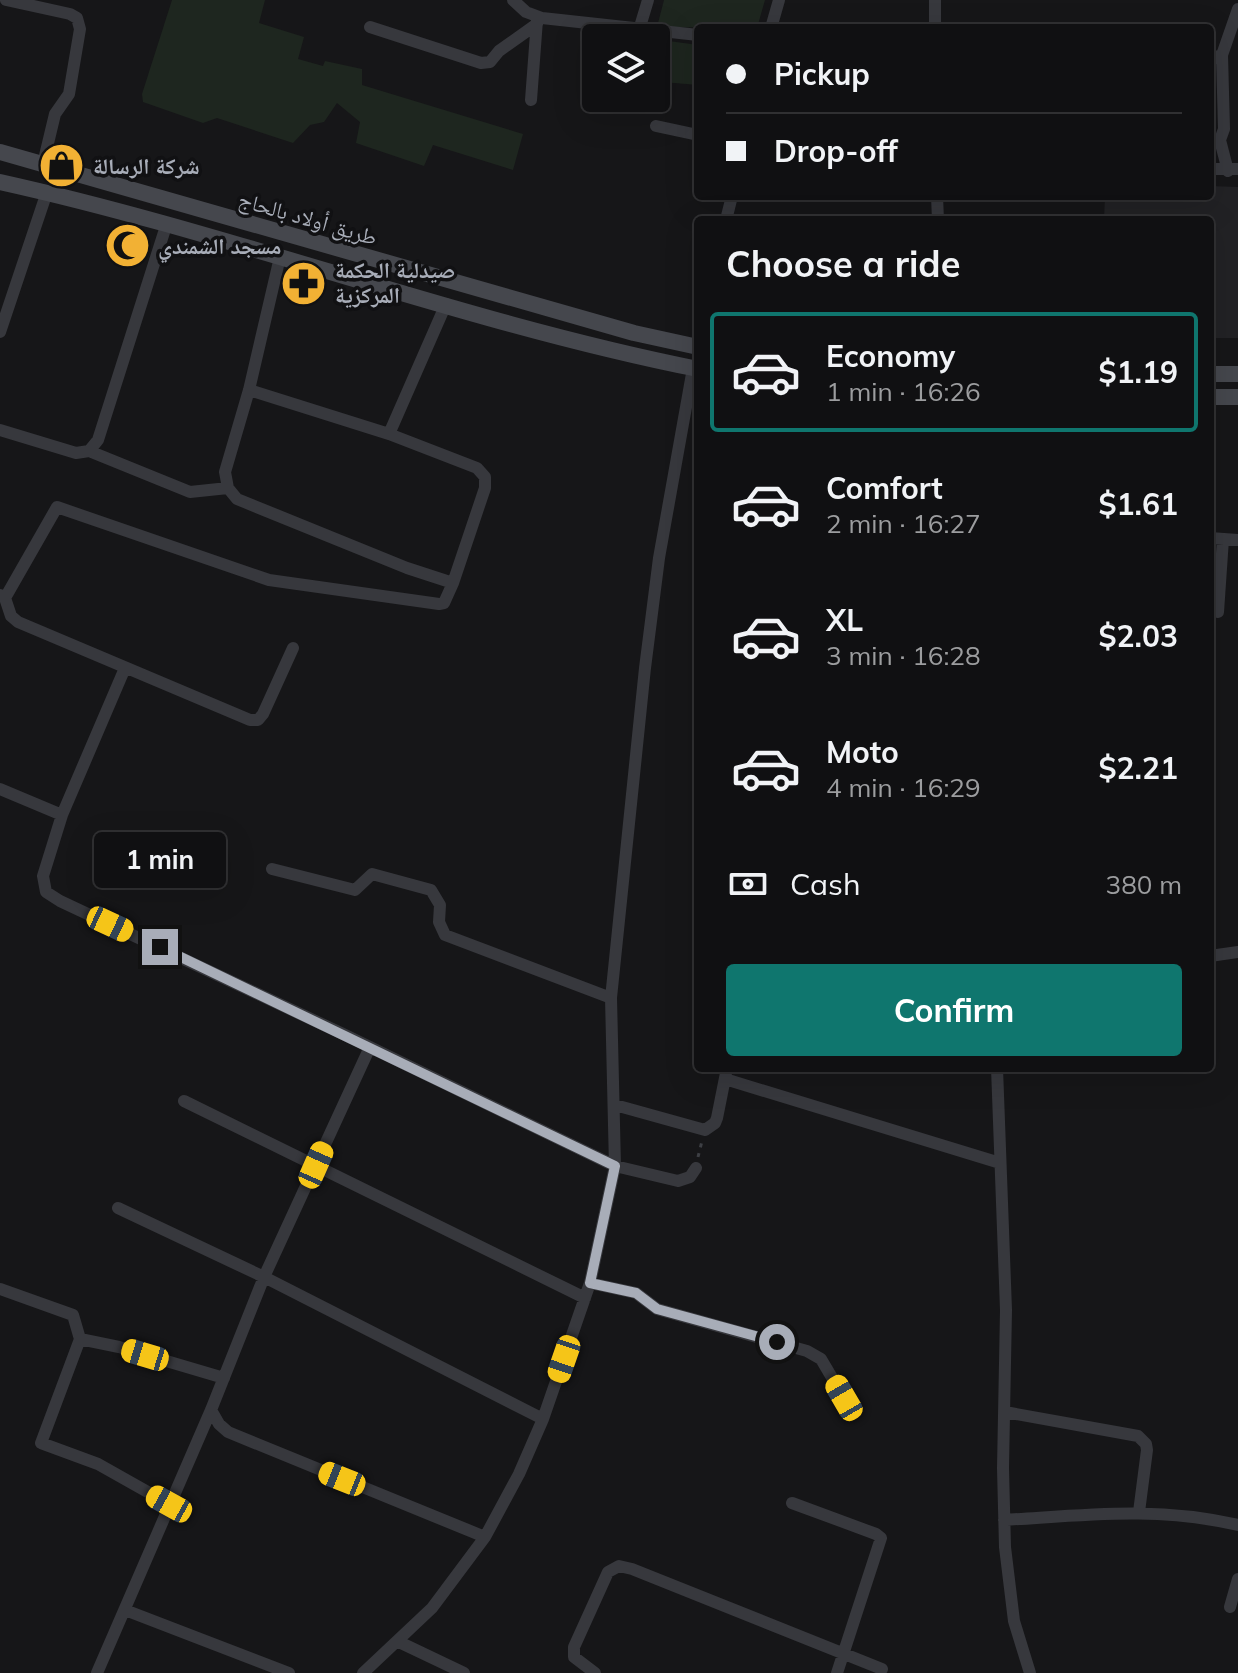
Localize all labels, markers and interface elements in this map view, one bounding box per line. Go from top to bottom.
map controls [582,24,670,112]
button: layers [582,24,670,112]
text: Pickup [774,55,870,93]
text: Drop-off [774,132,898,170]
shop icon: شركة الرسالة [38,142,86,190]
place label: شركة الرسالة [93,152,200,180]
street label: طريق أولاد بالحاج [235,185,381,251]
mosque icon: مسجد الشمندي [103,222,151,270]
place label: مسجد الشمندي [158,232,281,263]
text: Choose a ride [726,241,960,286]
place label: صيدلية الحكمة المركزية [335,256,455,309]
pharmacy icon: صيدلية الحكمة المركزية [280,259,328,307]
icon: car [730,336,802,408]
text: Economy [826,337,955,375]
text: $1.19 [1099,353,1178,391]
text: 1 min · 16:26 [826,375,981,408]
icon: car [730,468,802,540]
text: Comfort [826,469,943,507]
text: $1.61 [1099,485,1178,523]
text: 2 min · 16:27 [826,507,981,540]
icon: car [730,600,802,672]
text: XL [826,601,863,639]
text: $2.03 [1099,617,1178,655]
text: 3 min · 16:28 [826,639,981,672]
icon: car [730,732,802,804]
text: Moto [826,733,899,771]
text: $2.21 [1099,749,1178,787]
text: 4 min · 16:29 [826,771,981,804]
callout: 1 min [94,831,226,887]
text: 1 min [126,843,194,876]
icon: cash [726,862,770,906]
text: Cash [790,865,861,903]
text: 380 m [1106,868,1182,901]
car [83,903,137,945]
route end [142,929,178,965]
button: Confirm [726,964,1182,1056]
car [295,1138,337,1192]
route start [759,1324,795,1360]
car [545,1332,583,1386]
car [119,1337,171,1373]
car [822,1371,866,1425]
car [315,1459,369,1499]
car [142,1482,196,1526]

